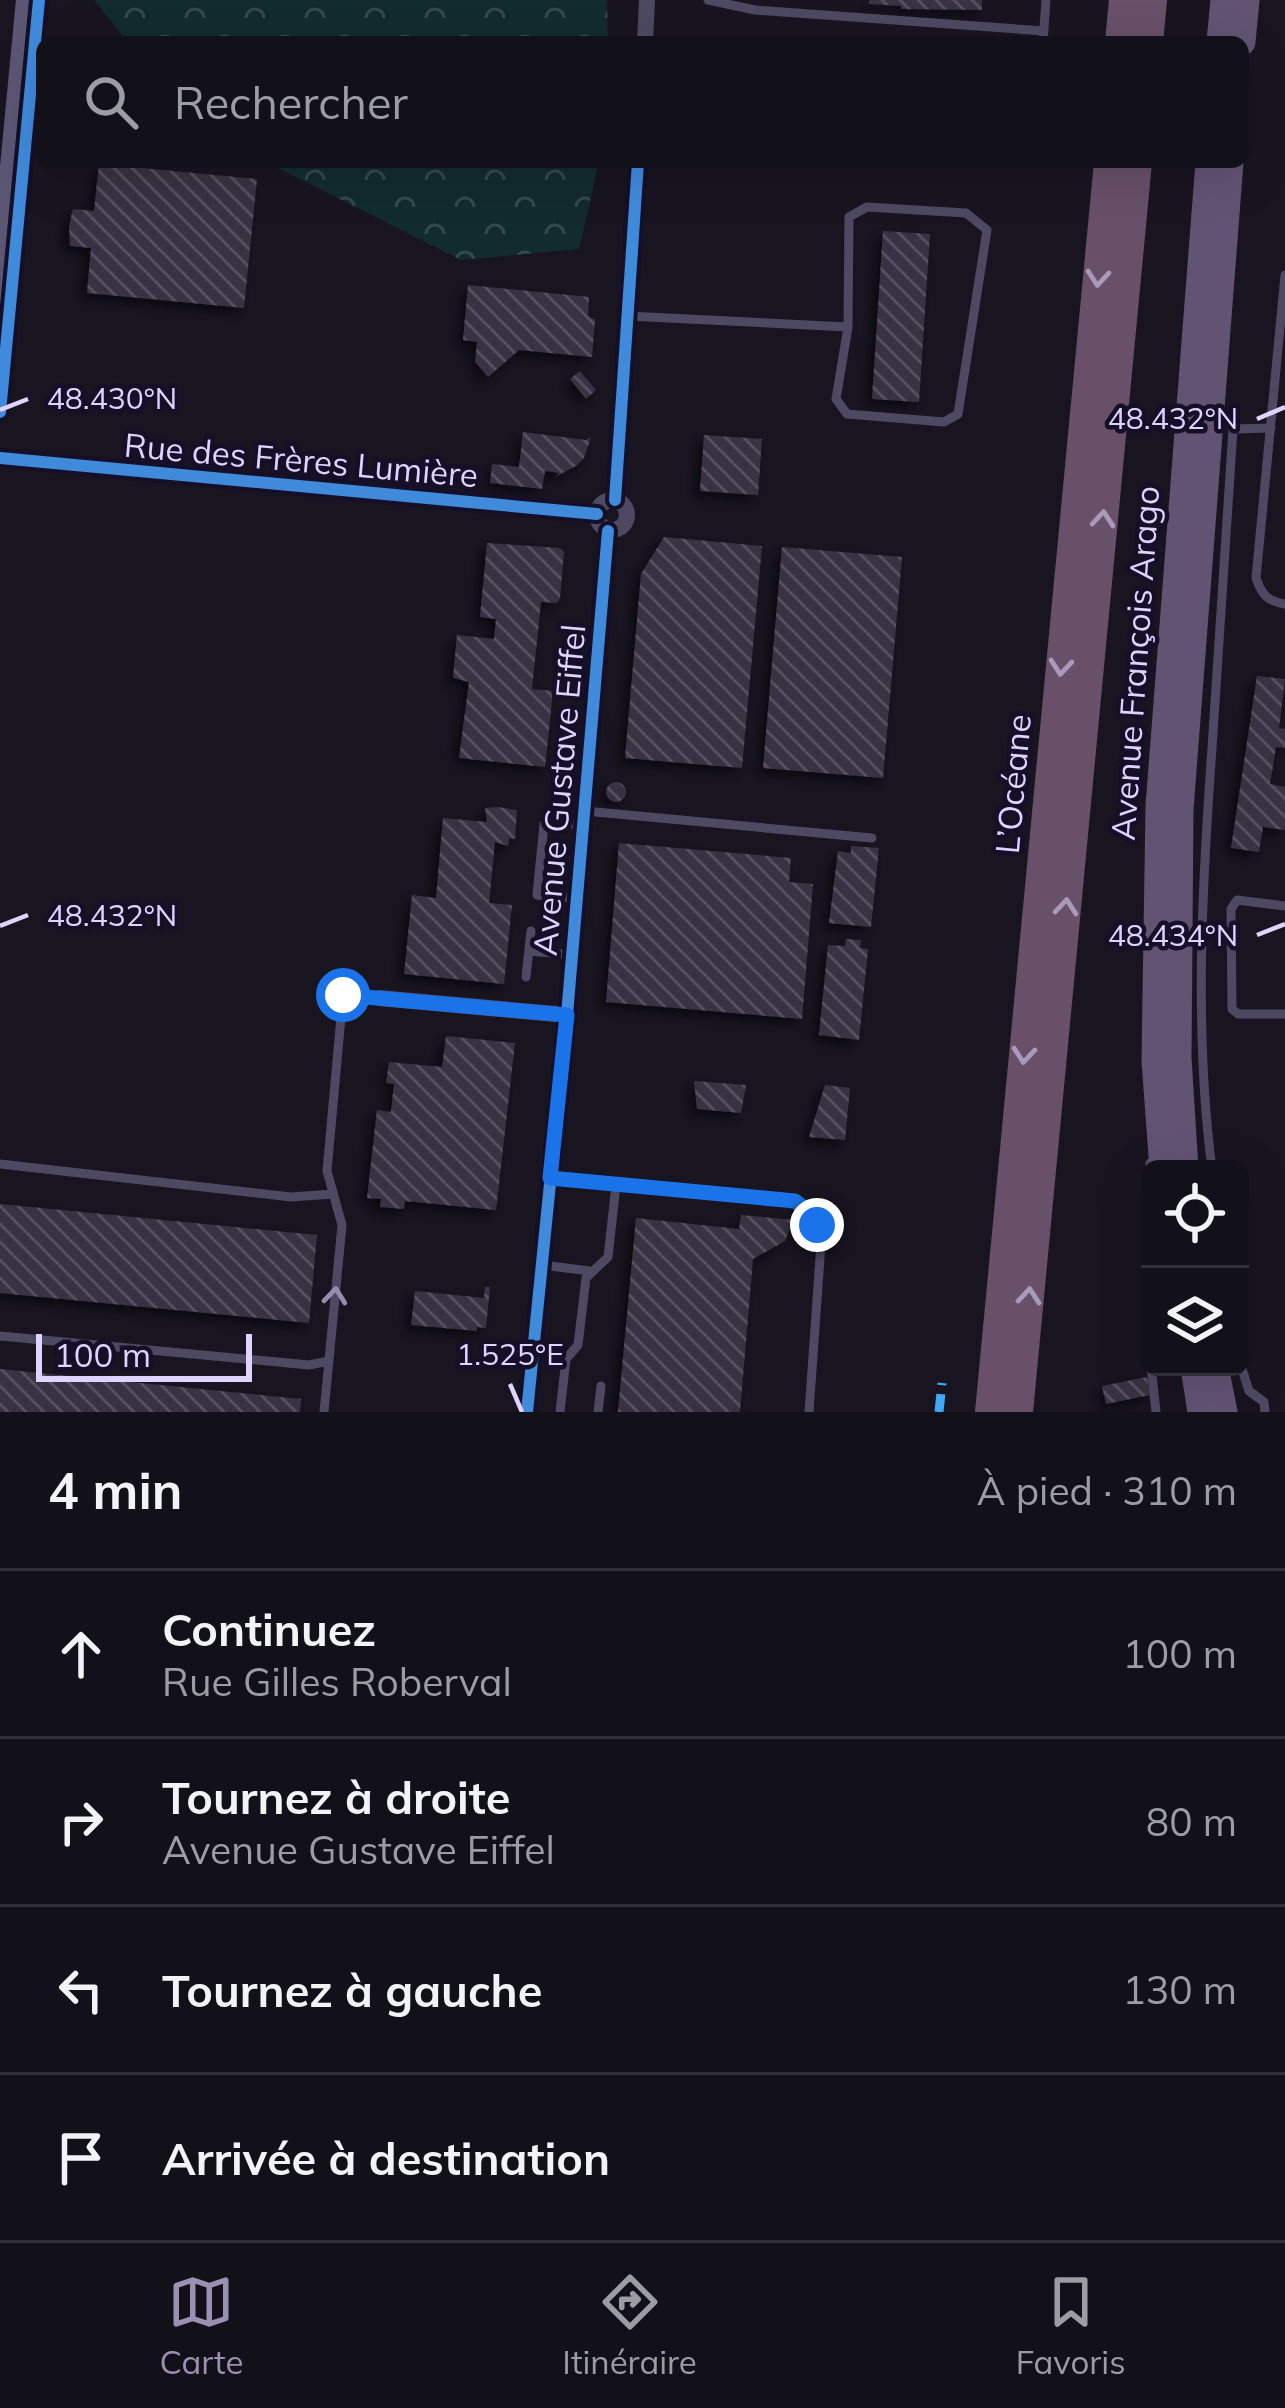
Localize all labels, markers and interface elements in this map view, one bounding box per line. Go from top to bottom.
search box [36,36,1249,168]
icon: search [78,69,144,135]
text: Rechercher [174,74,408,130]
one-way arrow [1086,269,1111,288]
text: 48.430°N [47,379,177,417]
text: 48.432°N [1108,399,1238,437]
street label: Rue des Frères Lumière [122,424,480,495]
street label: Avenue François Arago [1102,484,1167,841]
one-way arrow [1090,509,1115,528]
street label: Avenue Gustave Eiffel [524,623,593,957]
one-way arrow [1049,658,1074,677]
street label: L’Océane [986,713,1039,855]
text: 48.432°N [47,896,177,934]
one-way arrow [1053,897,1078,916]
text: 48.434°N [1108,916,1238,954]
route start [316,968,370,1022]
one-way arrow [1012,1046,1037,1065]
map controls [1141,1160,1249,1376]
button: locate [1141,1160,1249,1268]
route end [790,1198,844,1252]
button: layers [1141,1268,1249,1376]
one-way arrow [322,1286,347,1305]
one-way arrow [1016,1286,1041,1305]
scale bar [36,1328,252,1381]
text: 100 m [54,1334,151,1375]
text: 1.525°E [456,1335,564,1373]
text: 4 min [48,1458,183,1522]
text: À pied · 310 m [977,1466,1237,1515]
text: Continuez [162,1601,376,1657]
icon: ahead [48,1621,114,1687]
text: 100 m [1122,1629,1237,1678]
text: Rue Gilles Roberval [162,1657,512,1706]
text: Tournez à droite [162,1769,510,1825]
icon: right [48,1789,114,1855]
text: 80 m [1146,1797,1237,1846]
text: Avenue Gustave Eiffel [162,1825,555,1874]
icon: left [48,1957,114,2023]
text: Tournez à gauche [162,1962,542,2018]
text: 130 m [1122,1965,1237,2014]
icon: arrive [48,2125,114,2191]
text: Arrivée à destination [162,2130,610,2186]
tab: Carte [159,2269,243,2382]
tab: Itinéraire [562,2269,697,2382]
tab: Favoris [1016,2269,1126,2382]

